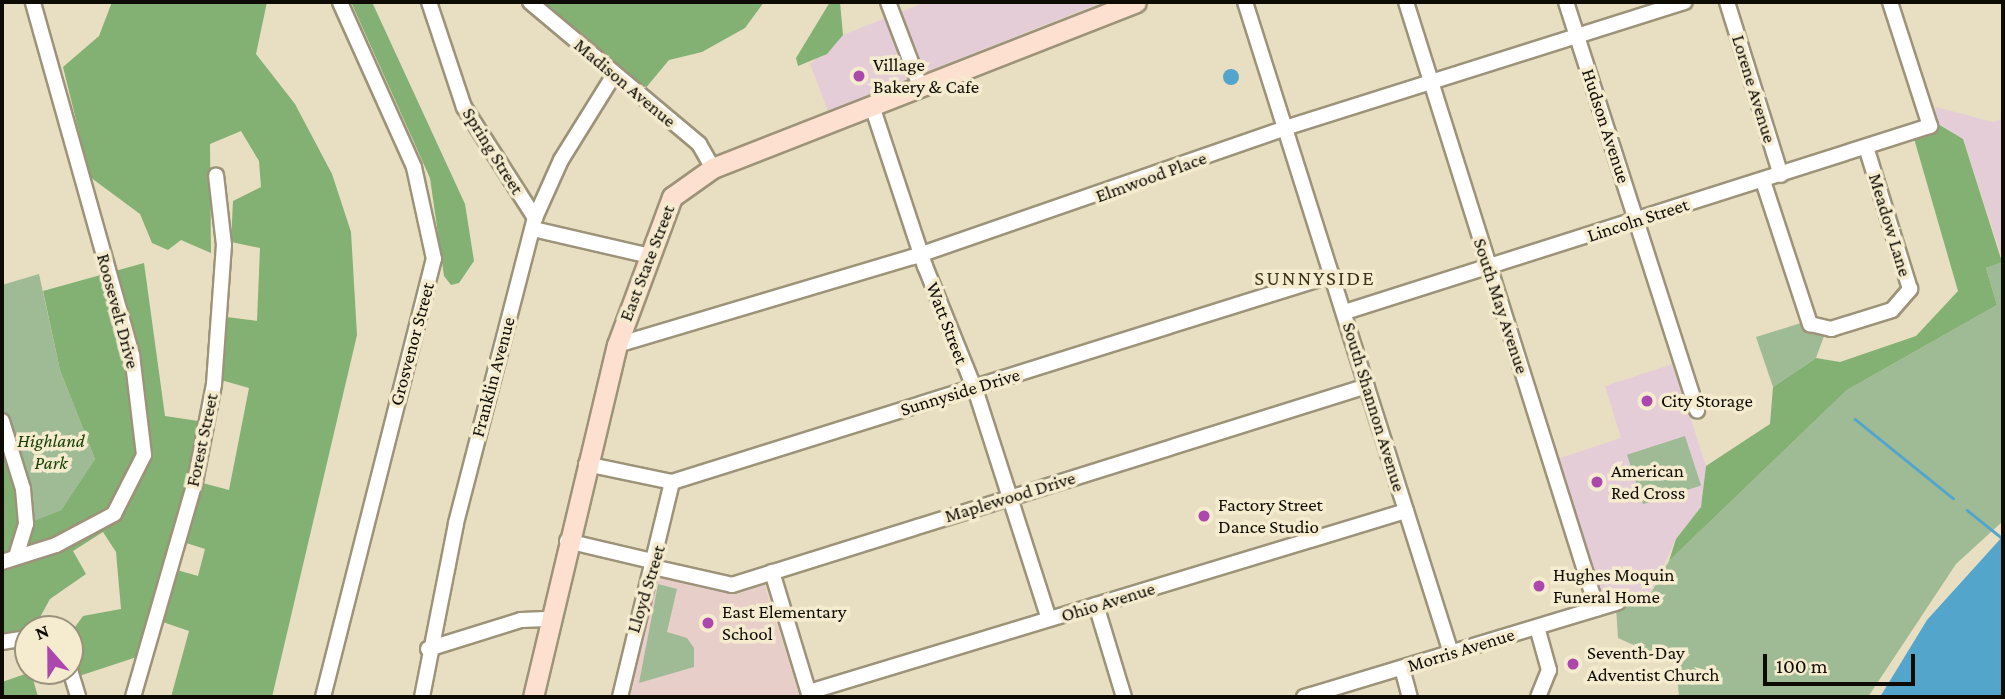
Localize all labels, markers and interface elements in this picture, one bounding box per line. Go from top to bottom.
street label: Lorene Avenue [1727,32,1781,146]
street label: Madison Avenue [569,34,681,132]
place label: Village Bakery & Cafe [873,54,979,98]
street label: Hudson Avenue [1577,66,1635,186]
marker: Village Bakery & Cafe [851,68,867,84]
street label: Spring Street [457,103,529,199]
street label: Elmwood Place [1092,146,1210,208]
street label: Meadow Lane [1864,171,1916,279]
street label: Lincoln Street [1584,193,1692,247]
street label: East State Street [614,202,680,324]
street label: South May Avenue [1468,235,1534,377]
street label: Roosevelt Drive [92,251,144,371]
district label: SUNNYSIDE [1255,265,1375,291]
street label: Watt Street [921,279,973,367]
street label: Grosvenor Street [385,280,439,408]
street label: Franklin Avenue [466,314,520,440]
street label: South Shannon Avenue [1337,320,1411,494]
street label: Sunnyside Drive [898,363,1022,421]
place label: City Storage [1661,390,1753,412]
street label: Forest Street [181,391,223,489]
marker: City Storage [1639,393,1655,409]
park label: Highland Park [17,430,85,474]
place label: American Red Cross [1611,460,1685,504]
street label: Maplewood Drive [942,466,1078,528]
marker: American Red Cross [1589,474,1605,490]
place label: Factory Street Dance Studio [1218,494,1323,538]
marker: Factory Street Dance Studio [1196,508,1212,524]
street label: Lloyd Street [622,542,670,636]
place label: Hughes Moquin Funeral Home [1553,564,1674,608]
street label: Ohio Avenue [1058,577,1158,627]
marker: Hughes Moquin Funeral Home [1531,578,1547,594]
place label: East Elementary School [722,601,846,645]
north arrow [14,615,84,685]
marker: East Elementary School [700,615,716,631]
text: N [32,620,52,644]
street label: Morris Avenue [1405,623,1517,677]
scale bar [1767,640,1919,684]
place label: Seventh-Day Adventist Church [1587,642,1719,686]
text: 100 m [1776,654,1828,678]
marker: Seventh-Day Adventist Church [1565,656,1581,672]

